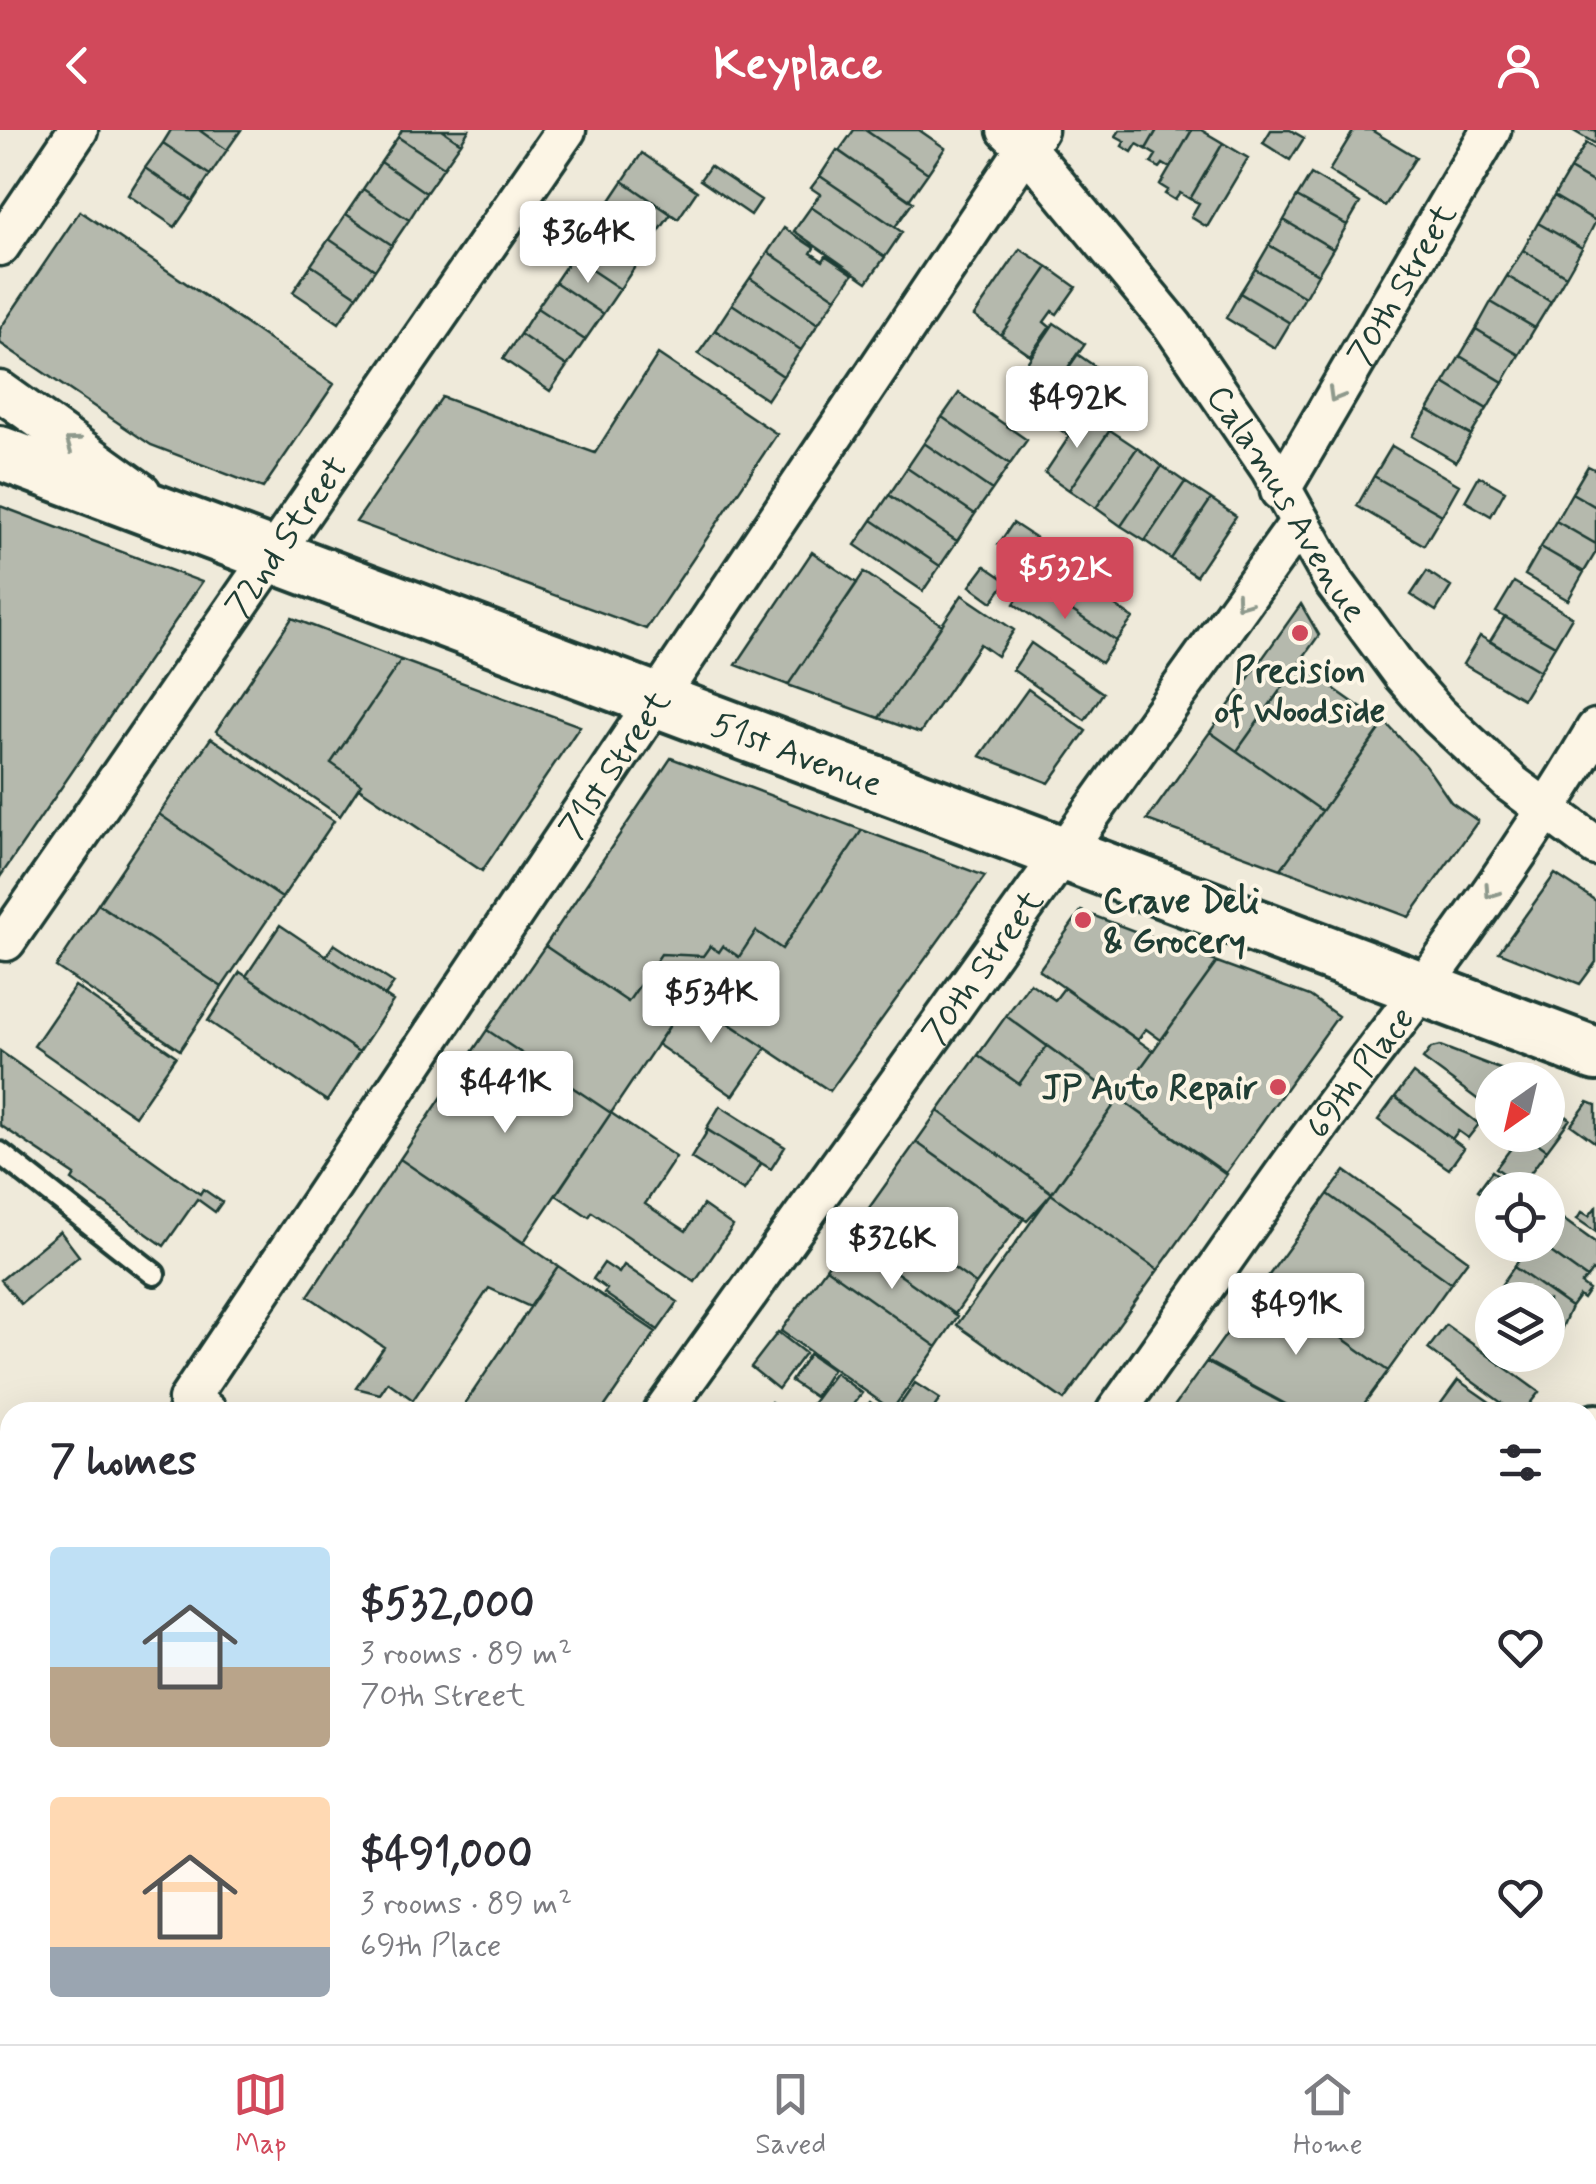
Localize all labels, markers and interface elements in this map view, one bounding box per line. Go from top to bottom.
text: Keyplace [714,36,882,95]
icon: back [50,38,105,93]
icon: person [1491,38,1546,93]
street label: 70th Street [1337,195,1468,374]
pin: $364K [518,201,658,286]
text: $364K [542,212,634,254]
pin: $492K [1007,366,1147,451]
street label: Calamus Avenue [1195,376,1377,632]
text: $492K [1028,377,1126,419]
one-way arrow [1328,384,1347,402]
one-way arrow [65,437,83,454]
street label: 72nd Street [215,447,359,627]
pin: $532K [995,537,1135,622]
text: $532K [1018,548,1112,590]
one-way arrow [1236,591,1254,609]
marker: Precision of Woodside [1289,622,1311,644]
place label: Precision of Woodside [1214,649,1386,735]
street label: 71st Street [549,681,682,848]
street label: 51st Avenue [705,702,889,808]
place label: Crave Deli & Grocery [1103,879,1260,965]
street label: 70th Street [912,880,1055,1054]
one-way arrow [1485,881,1503,900]
marker: Crave Deli & Grocery [1072,909,1094,931]
pin: $534K [641,961,781,1046]
text: $534K [665,972,758,1014]
street label: 69th Place [1296,997,1426,1149]
pin: $441K [435,1051,575,1136]
text: $441K [459,1062,551,1104]
north arrow [1475,1062,1565,1152]
map controls [1475,1062,1565,1372]
place label: JP Auto Repair [1041,1066,1258,1112]
marker: JP Auto Repair [1267,1076,1289,1098]
button: locate [1475,1172,1565,1262]
pin: $326K [822,1207,962,1292]
text: $326K [848,1218,936,1260]
pin: $491K [1226,1273,1366,1358]
button: layers [1475,1282,1565,1372]
text: $491K [1250,1284,1342,1326]
text: 7 homes [50,1435,197,1490]
icon: filters [1493,1435,1548,1490]
text: $532,000 [360,1578,535,1633]
icon: home [130,1587,250,1707]
icon: heart [1493,1620,1548,1675]
text: 3 rooms · 89 m² [360,1633,572,1675]
text: 70th Street [360,1675,525,1717]
text: $491,000 [360,1828,532,1883]
icon: home [130,1837,250,1957]
icon: heart [1493,1870,1548,1925]
text: 3 rooms · 89 m² [360,1883,572,1925]
text: 69th Place [360,1925,502,1967]
tab: Map [233,2067,288,2164]
tab: Saved [755,2067,826,2164]
tab: Home [1293,2067,1363,2164]

